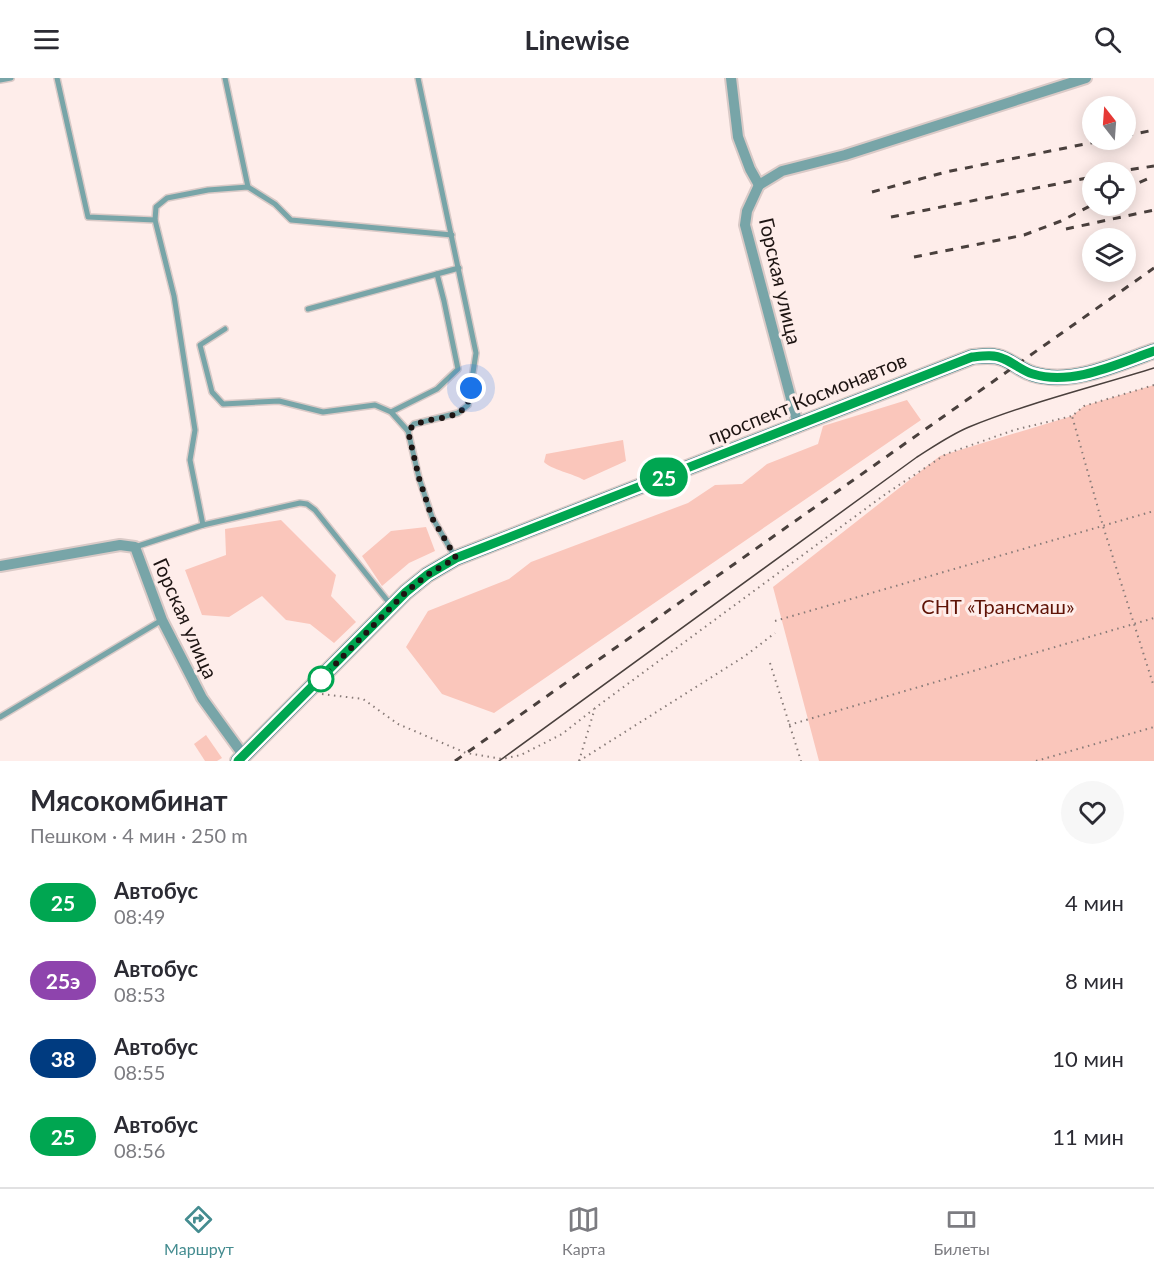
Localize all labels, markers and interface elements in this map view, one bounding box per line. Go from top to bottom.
icon: menu [30,23,63,56]
text: Linewise [524,23,630,56]
icon: search [1091,23,1124,56]
north arrow [1082,96,1136,150]
map controls [1082,96,1136,282]
button: locate [1082,162,1136,216]
street label: Горская улица [755,215,807,347]
button: layers [1082,228,1136,282]
street label: проспект Космонавтов [704,347,910,449]
your location [456,373,486,403]
line badge: 25 [637,458,691,496]
text: 25 [652,465,676,490]
street label: Горская улица [149,554,223,682]
park label: СНТ «Трансмаш» [921,594,1075,618]
unlabelled marker [308,666,334,692]
button: heart [1061,781,1124,844]
text: Мясокомбинат [30,783,228,817]
text: Пешком · 4 мин · 250 m [30,823,248,847]
text: Автобус [114,877,198,904]
text: 4 мин [1065,889,1124,916]
text: 25 [51,890,75,915]
text: 08:49 [114,904,165,928]
text: Автобус [114,955,198,982]
text: 8 мин [1065,967,1124,994]
text: 25э [46,968,80,993]
text: 08:53 [114,982,165,1006]
text: Автобус [114,1033,198,1060]
text: 10 мин [1052,1045,1124,1072]
text: 38 [51,1046,75,1071]
text: 08:55 [114,1060,165,1084]
text: Автобус [114,1111,198,1138]
text: 11 мин [1052,1123,1124,1150]
text: 25 [51,1124,75,1149]
text: 08:56 [114,1138,165,1162]
tab: Маршрут [164,1203,234,1258]
tab: Карта [562,1203,605,1258]
tab: Билеты [934,1203,990,1258]

